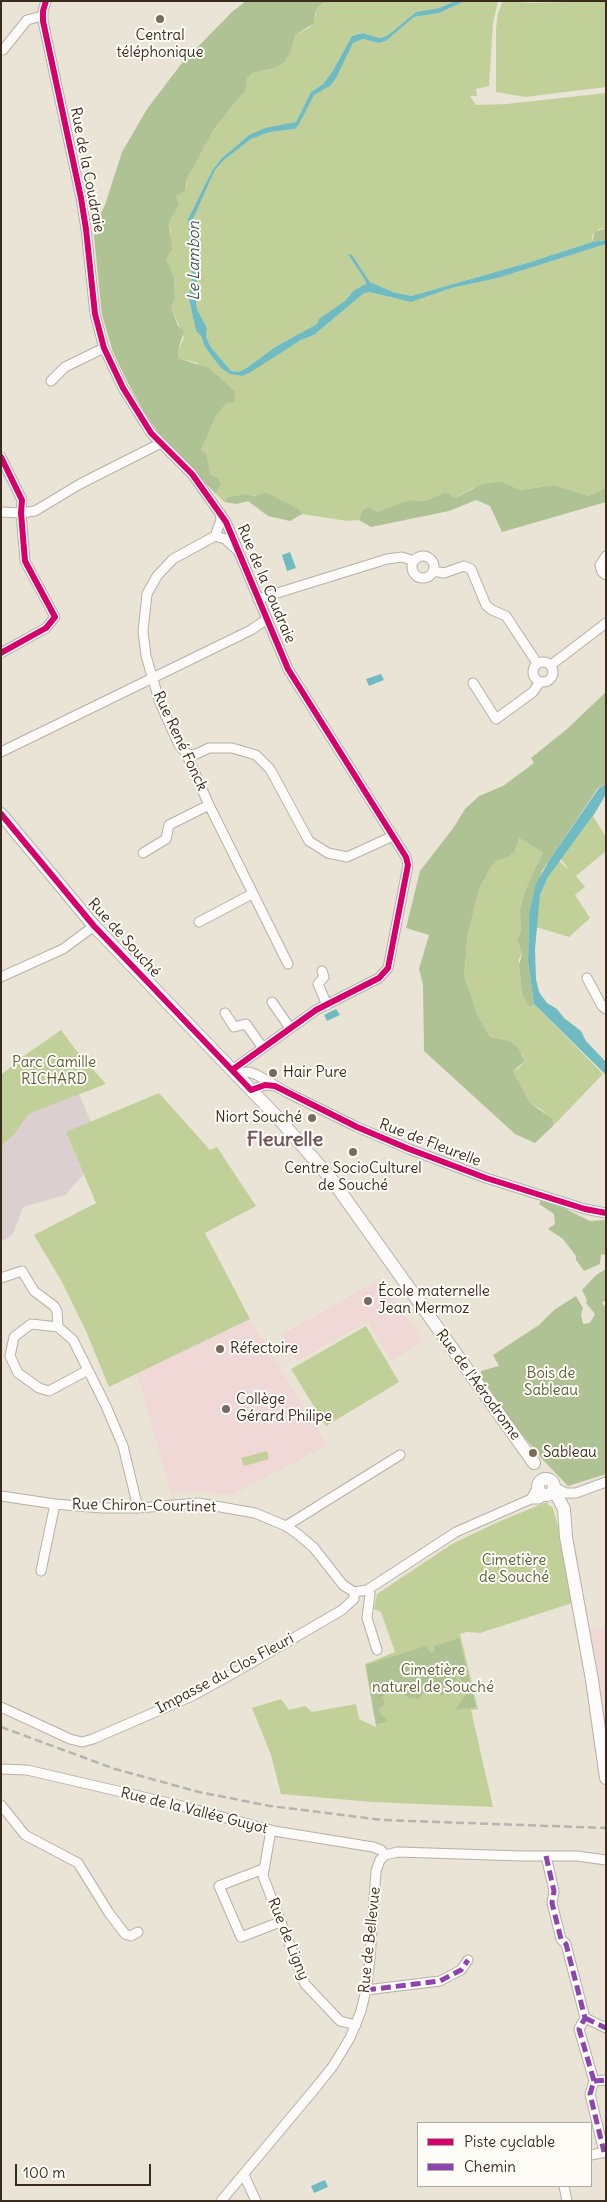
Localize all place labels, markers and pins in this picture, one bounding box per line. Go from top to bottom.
marker: Central téléphonique [154,13,166,25]
place label: Central téléphonique [116,27,204,62]
place label: Hair Pure [283,1064,347,1082]
marker: Hair Pure [267,1067,279,1079]
place label: Niort Souché [215,1109,302,1127]
marker: Niort Souché [306,1112,318,1124]
marker: Centre SocioCulturel de Souché [347,1146,359,1158]
place label: Centre SocioCulturel de Souché [284,1160,422,1195]
place label: École maternelle Jean Mermoz [378,1283,490,1318]
marker: École maternelle Jean Mermoz [362,1295,374,1307]
place label: Réfectoire [230,1340,298,1358]
marker: Réfectoire [214,1343,226,1355]
place label: Collège Gérard Philipe [236,1391,332,1426]
marker: Collège Gérard Philipe [220,1403,232,1415]
place label: Sableau [543,1444,597,1462]
marker: Sableau [527,1447,539,1459]

